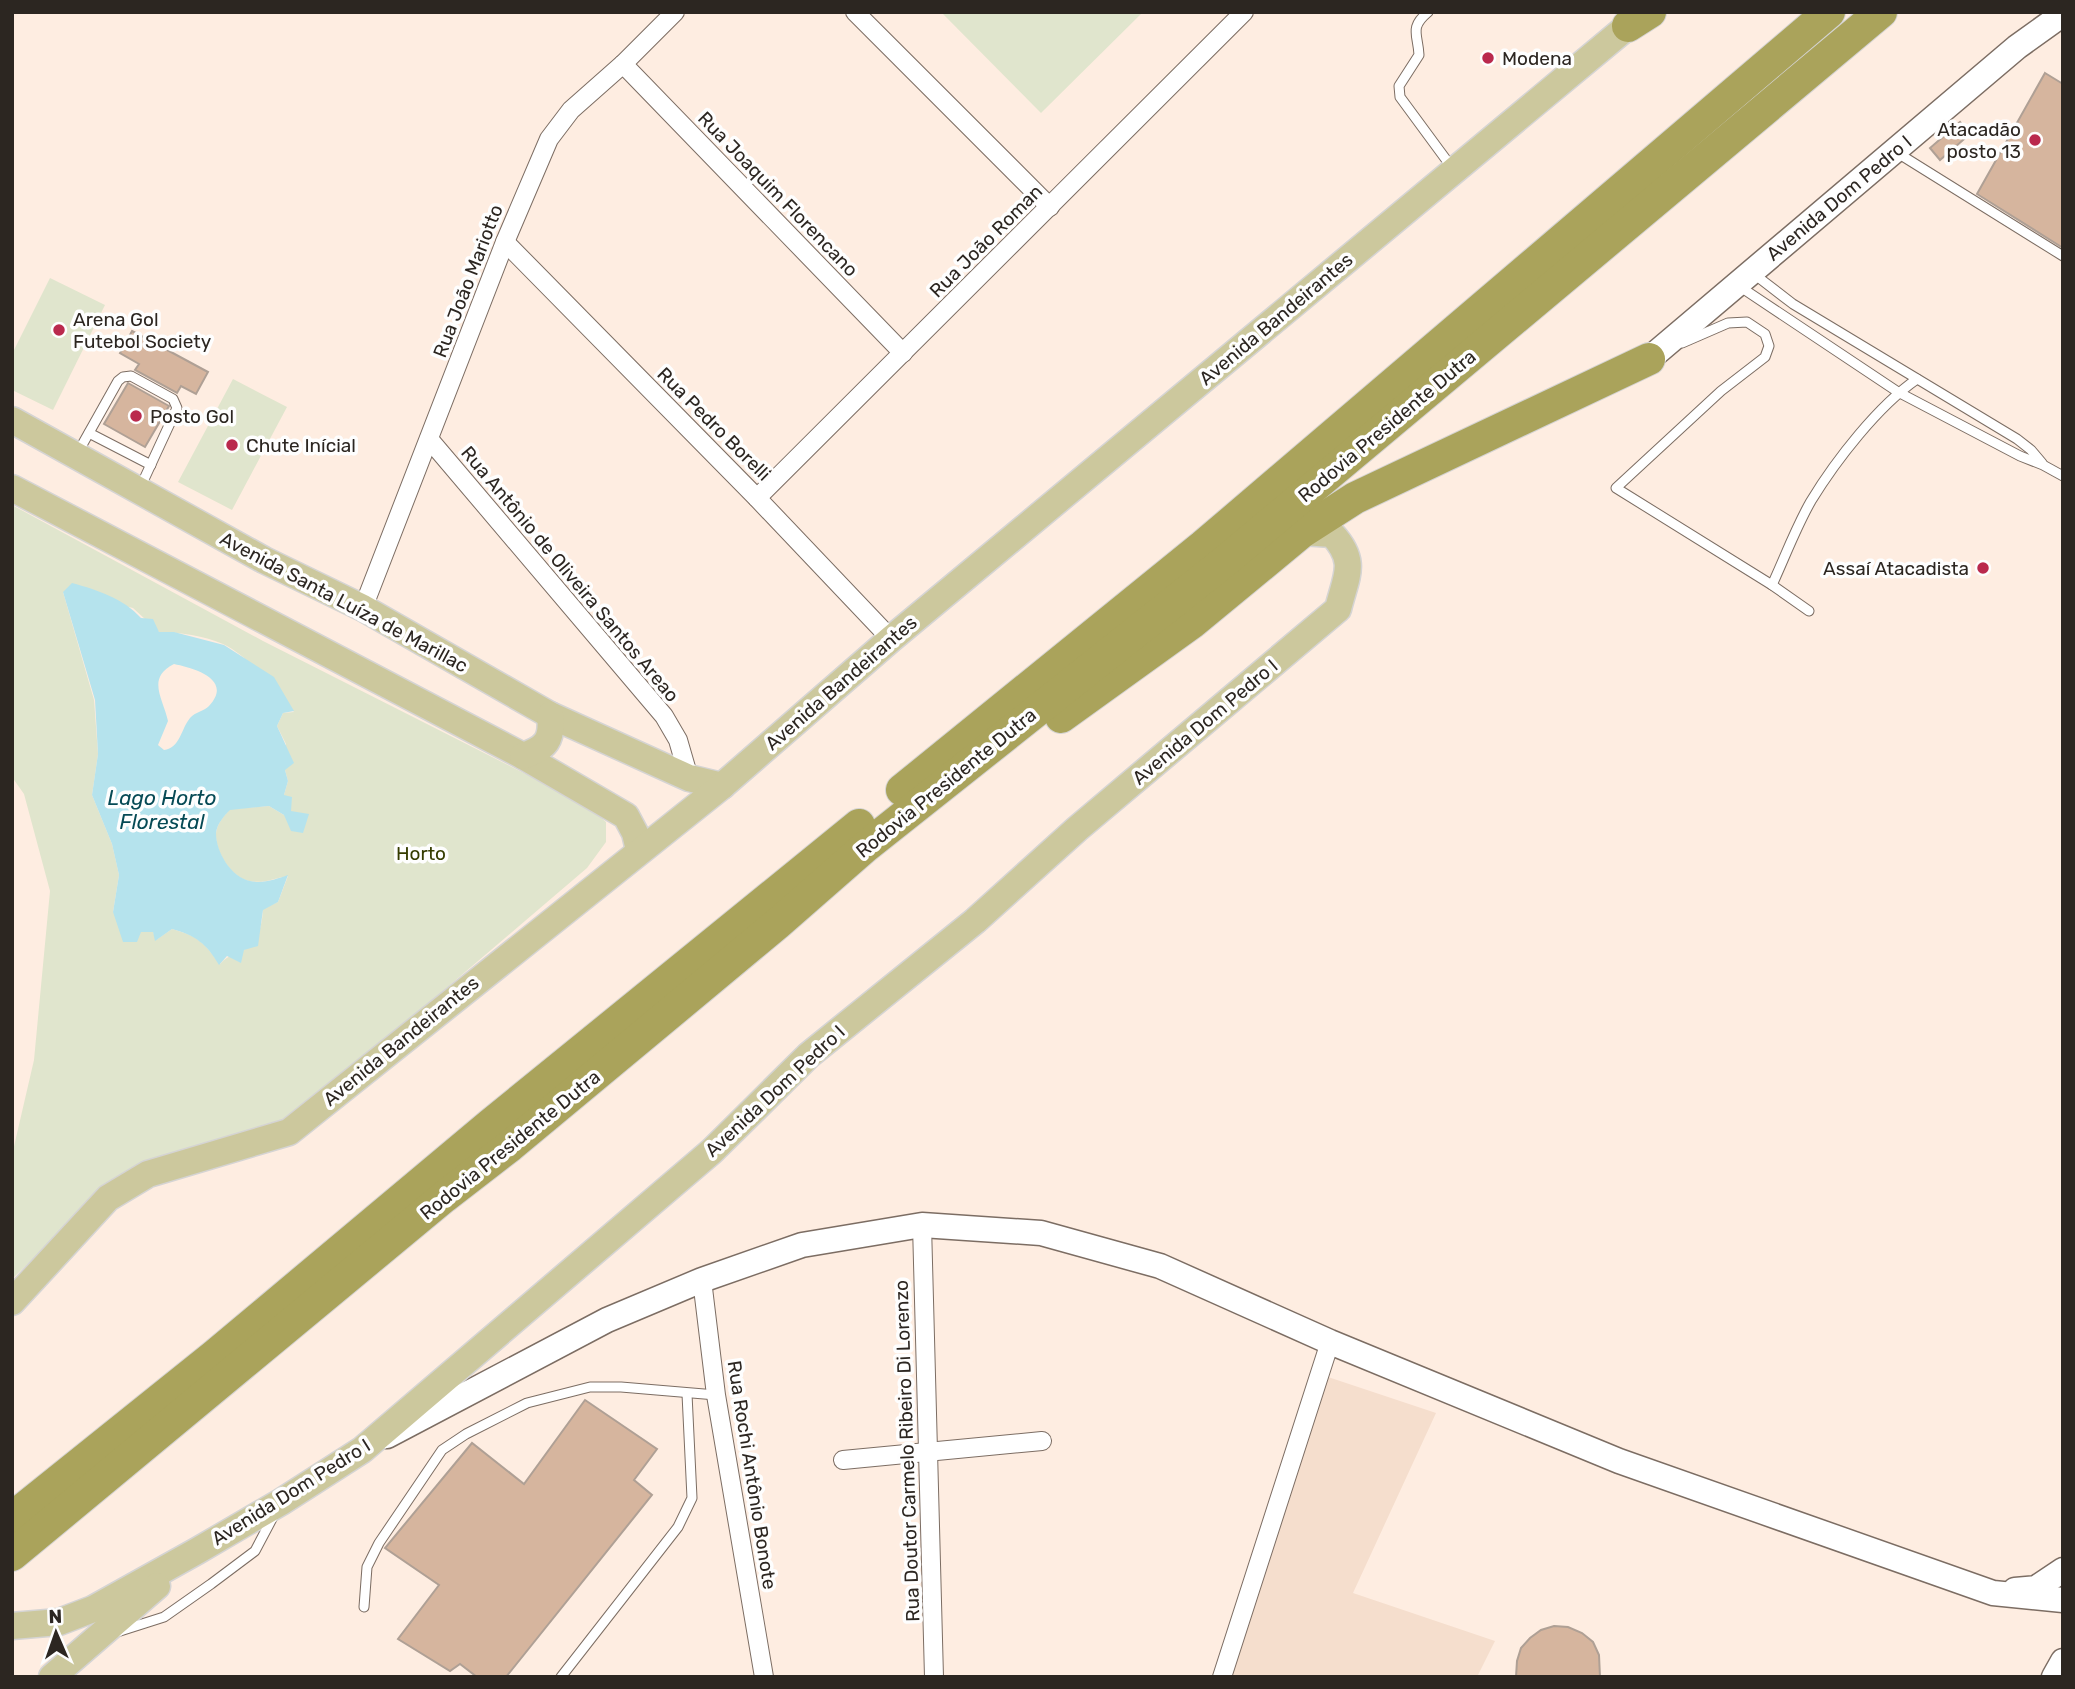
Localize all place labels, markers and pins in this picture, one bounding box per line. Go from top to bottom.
place label: Modena [1502,47,1572,70]
marker: Modena [1480,50,1496,66]
place label: Atacadão posto 13 [1937,118,2021,163]
marker: Atacadão posto 13 [2027,132,2043,148]
place label: Arena Gol Futebol Society [73,308,211,353]
marker: Arena Gol Futebol Society [51,322,67,338]
place label: Posto Gol [150,405,234,428]
marker: Posto Gol [128,408,144,424]
place label: Chute Inícial [246,434,356,457]
marker: Chute Inícial [224,437,240,453]
place label: Assaí Atacadista [1823,557,1969,580]
marker: Assaí Atacadista [1975,560,1991,576]

